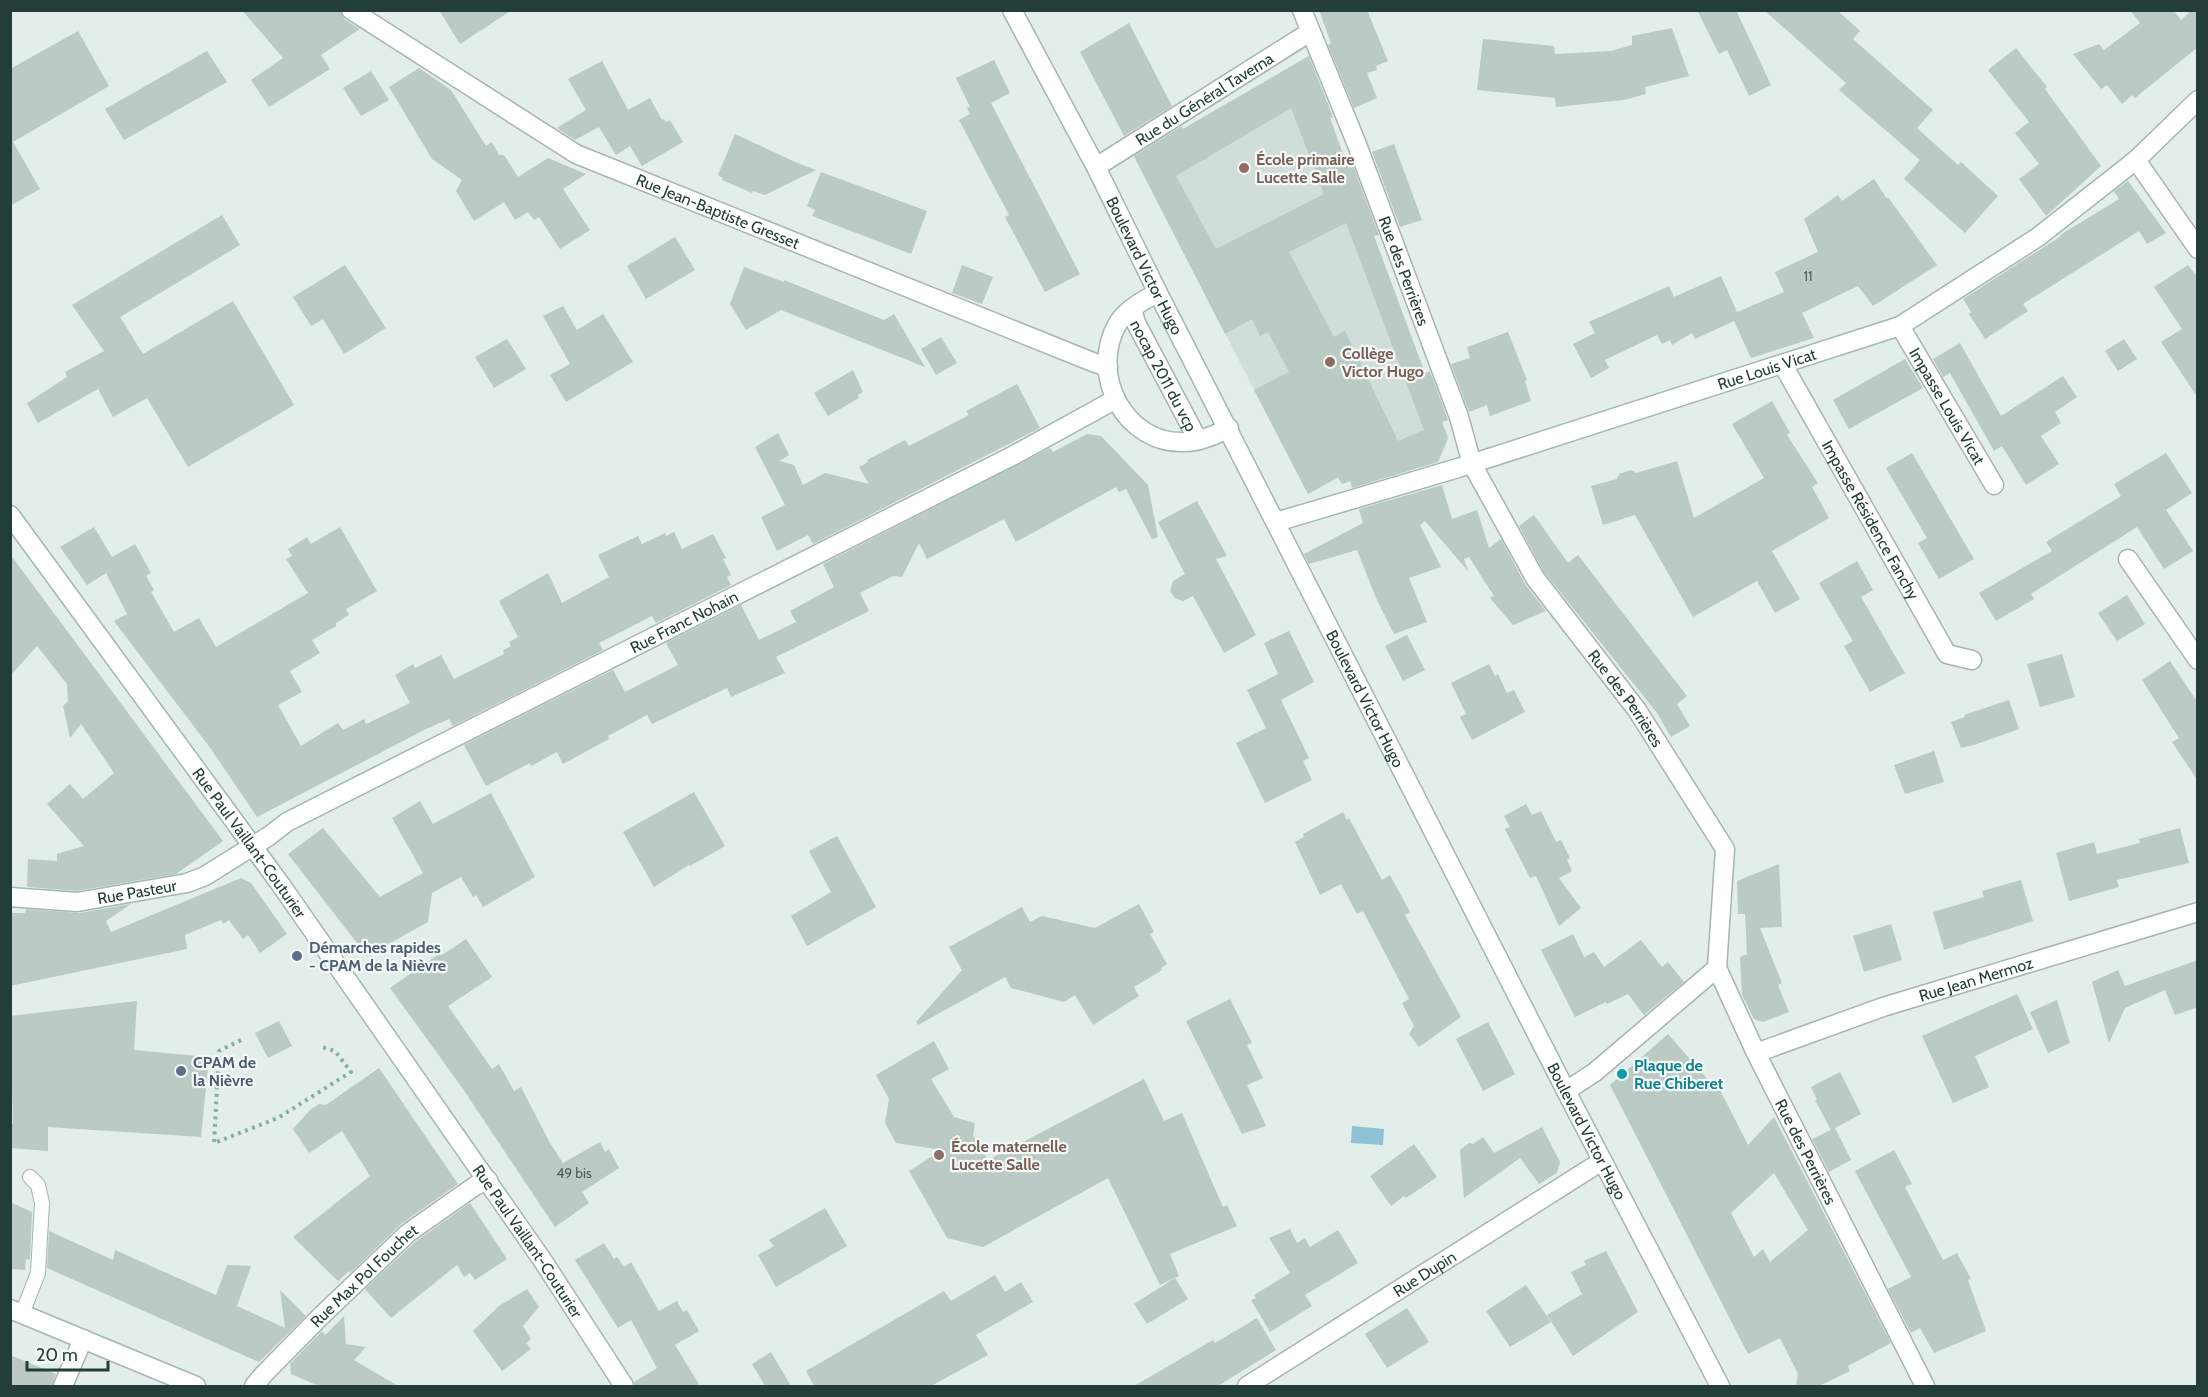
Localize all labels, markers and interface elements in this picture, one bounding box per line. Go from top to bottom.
street label: Rue du Général Taverna [1132,48,1277,150]
place label: École primaire Lucette Salle [1256,150,1355,187]
marker: École primaire Lucette Salle [1237,161,1251,175]
street label: Rue Jean-Baptiste Gresset [633,170,803,253]
street label: Boulevard Victor Hugo [1102,194,1187,338]
street label: Rue des Perrières [1375,213,1433,329]
house number: 11 [1803,267,1813,285]
street label: nocap 2011 du vcp [1126,317,1201,435]
place label: Collège Victor Hugo [1342,344,1424,381]
street label: Rue Louis Vicat [1715,344,1819,394]
street label: Impasse Louis Vicat [1905,344,1989,469]
marker: Collège Victor Hugo [1323,355,1337,369]
street label: Impasse Résidence Fanchy [1818,437,1923,603]
street label: Rue Franc Nohain [627,587,741,657]
street label: Boulevard Victor Hugo [1322,627,1408,771]
street label: Rue des Perrières [1584,646,1667,751]
street label: Rue Paul Vaillant-Couturier [188,764,311,923]
street label: Rue Pasteur [96,876,179,908]
place label: Démarches rapides - CPAM de la Nièvre [309,938,446,975]
marker: Démarches rapides - CPAM de la Nièvre [290,949,304,963]
street label: Rue Jean Mermoz [1917,953,2036,1006]
place label: CPAM de la Nièvre [193,1053,256,1090]
place label: Plaque de Rue Chiberet [1634,1056,1724,1093]
street label: Boulevard Victor Hugo [1543,1060,1630,1203]
marker: CPAM de la Nièvre [174,1064,188,1078]
marker: Plaque de Rue Chiberet [1615,1067,1629,1081]
street label: Rue des Perrières [1771,1096,1840,1208]
place label: École maternelle Lucette Salle [951,1137,1067,1174]
marker: École maternelle Lucette Salle [932,1148,946,1162]
street label: Rue Paul Vaillant-Couturier [469,1161,587,1322]
house number: 49 bis [556,1164,592,1182]
street label: Rue Max Pol Fouchet [307,1220,422,1331]
street label: Rue Dupin [1390,1247,1460,1301]
scale bar [27,1334,108,1372]
text: 20 m [36,1344,78,1366]

